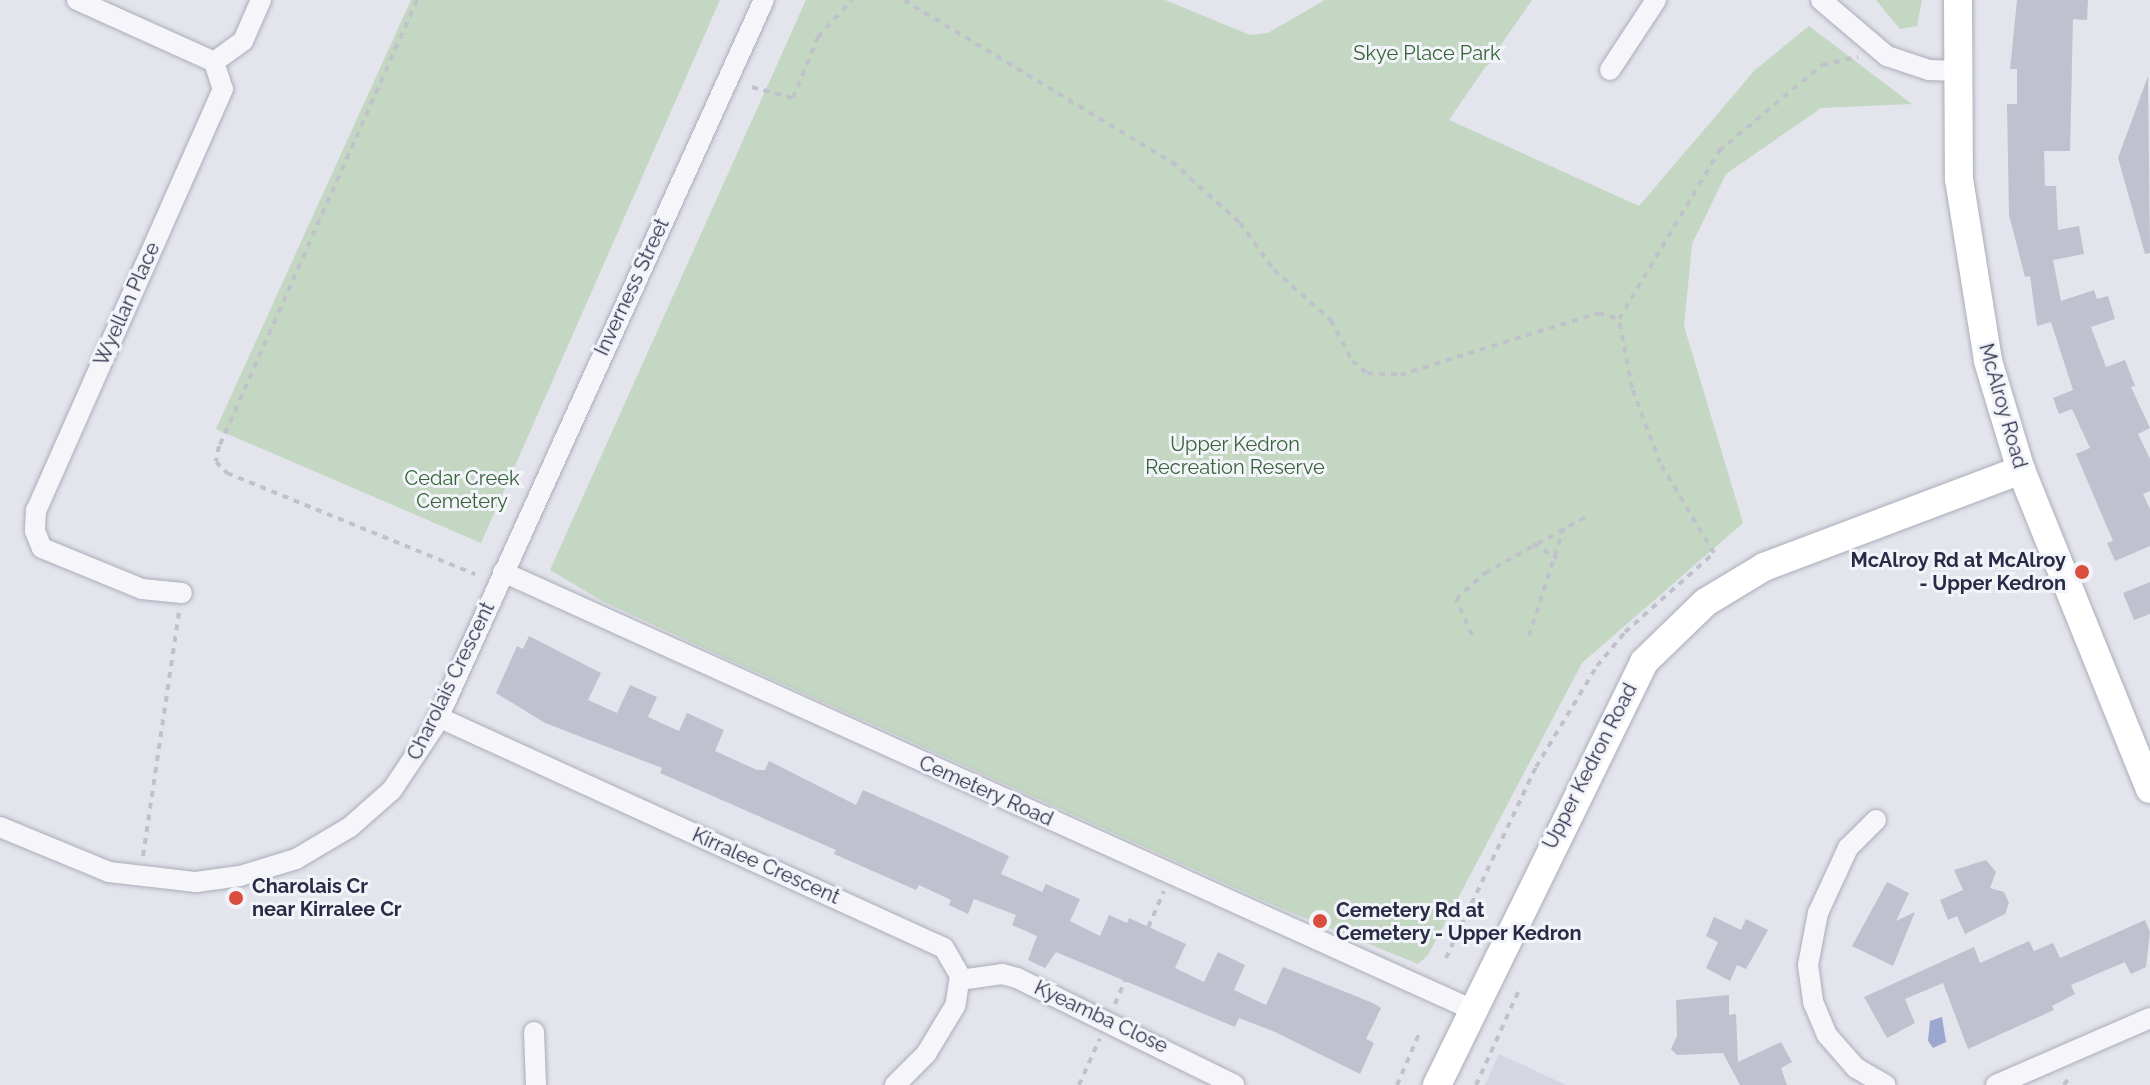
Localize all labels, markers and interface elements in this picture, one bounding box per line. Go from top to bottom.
park label: Skye Place Park [1353,41,1501,65]
street label: Inverness Street [590,215,674,359]
street label: Wyellan Place [89,238,165,370]
street label: McAlroy Road [1974,341,2032,471]
park label: Upper Kedron Recreation Reserve [1145,433,1325,480]
park label: Cedar Creek Cemetery [404,466,520,513]
place label: McAlroy Rd at McAlroy - Upper Kedron [1850,548,2066,595]
marker: McAlroy Rd at McAlroy - Upper Kedron [2073,563,2091,581]
street label: Charolais Crescent [402,598,500,764]
street label: Upper Kedron Road [1538,679,1642,853]
street label: Cemetery Road [915,751,1057,831]
street label: Kirralee Crescent [689,823,843,909]
place label: Charolais Cr near Kirralee Cr [252,874,402,921]
marker: Charolais Cr near Kirralee Cr [227,889,245,907]
place label: Cemetery Rd at Cemetery - Upper Kedron [1336,898,1582,945]
marker: Cemetery Rd at Cemetery - Upper Kedron [1311,912,1329,930]
street label: Kyeamba Close [1030,976,1172,1058]

